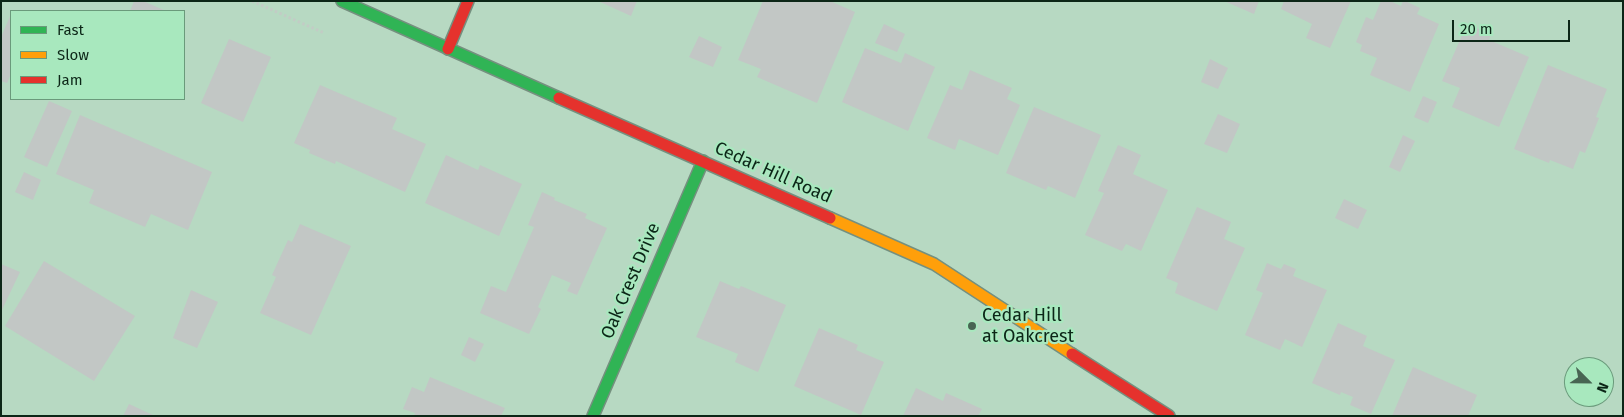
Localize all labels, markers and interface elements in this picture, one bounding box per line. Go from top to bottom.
legend [10,10,185,100]
scale bar [1454,10,1572,42]
text: 20 m [1460,20,1493,38]
text: Fast [57,21,84,39]
text: Slow [57,46,89,64]
text: Jam [57,71,83,89]
street label: Cedar Hill Road [711,138,835,208]
street label: Oak Crest Drive [597,220,665,342]
place label: Cedar Hill at Oakcrest [982,305,1074,348]
marker: Cedar Hill at Oakcrest [966,320,978,332]
north arrow [1564,357,1614,407]
text: N [1593,380,1612,395]

